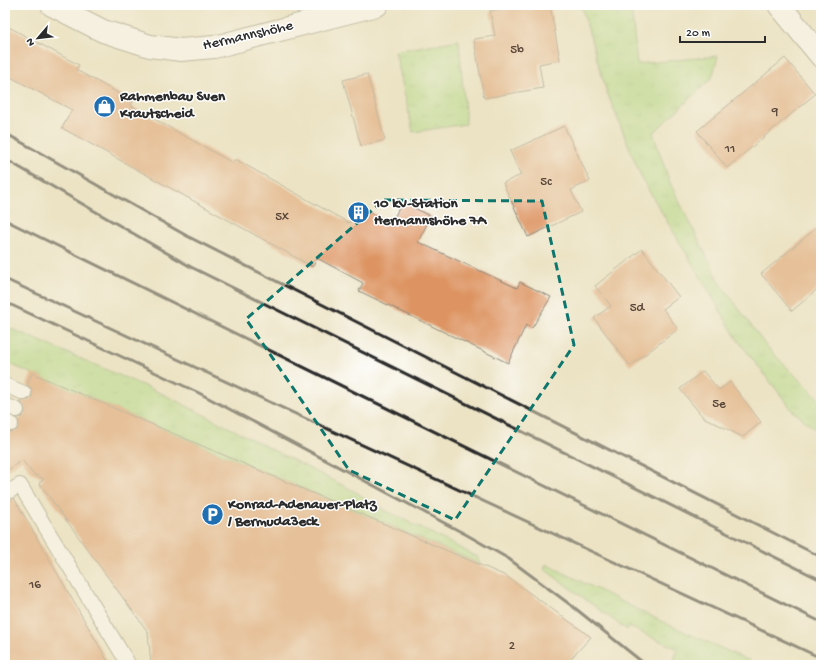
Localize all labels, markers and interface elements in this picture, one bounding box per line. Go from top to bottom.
street label: Hermannshöhe [201,17,295,55]
north arrow [18,18,58,58]
scale bar [680,18,765,44]
text: 20 m [686,27,711,41]
text: N [24,36,38,48]
house number: 5b [510,43,524,58]
place label: Rahmenbau Sven Krautscheid [119,88,226,123]
shop icon: Rahmenbau Sven Krautscheid [92,93,118,119]
house number: 9 [771,105,779,120]
house number: 11 [724,142,735,157]
house number: 5c [540,175,552,190]
place label: 10 kV-Station Hermannshöhe 7A [373,195,487,230]
building icon: 10 kV-Station Hermannshöhe 7A [346,200,372,226]
house number: 5x [275,210,289,225]
house number: 5d [630,301,646,316]
house number: 5e [712,397,726,412]
place label: Konrad-Adenauer-Platz / Bermuda3eck [227,496,378,531]
parking icon: Konrad-Adenauer-Platz / Bermuda3eck [199,501,225,527]
house number: 16 [28,578,41,593]
house number: 2 [509,639,516,654]

